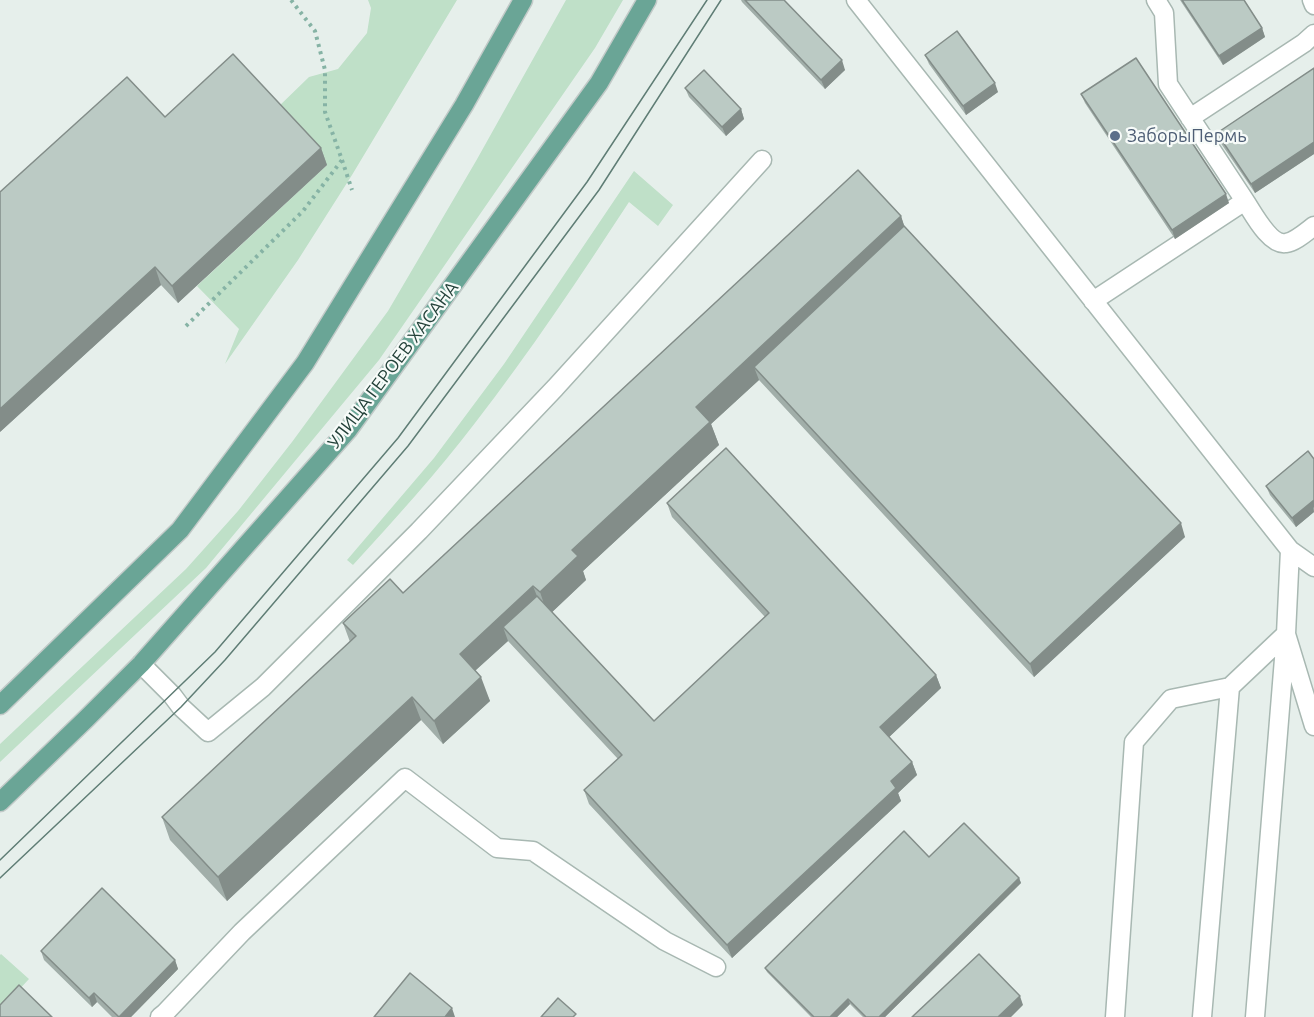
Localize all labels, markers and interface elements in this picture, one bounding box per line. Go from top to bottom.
place label: ЗаборыПермь [1127,125,1247,147]
marker: ЗаборыПермь [1108,129,1122,143]
street label: УЛИЦА ГЕРОЕВ ХАСАНА [323,277,463,453]

